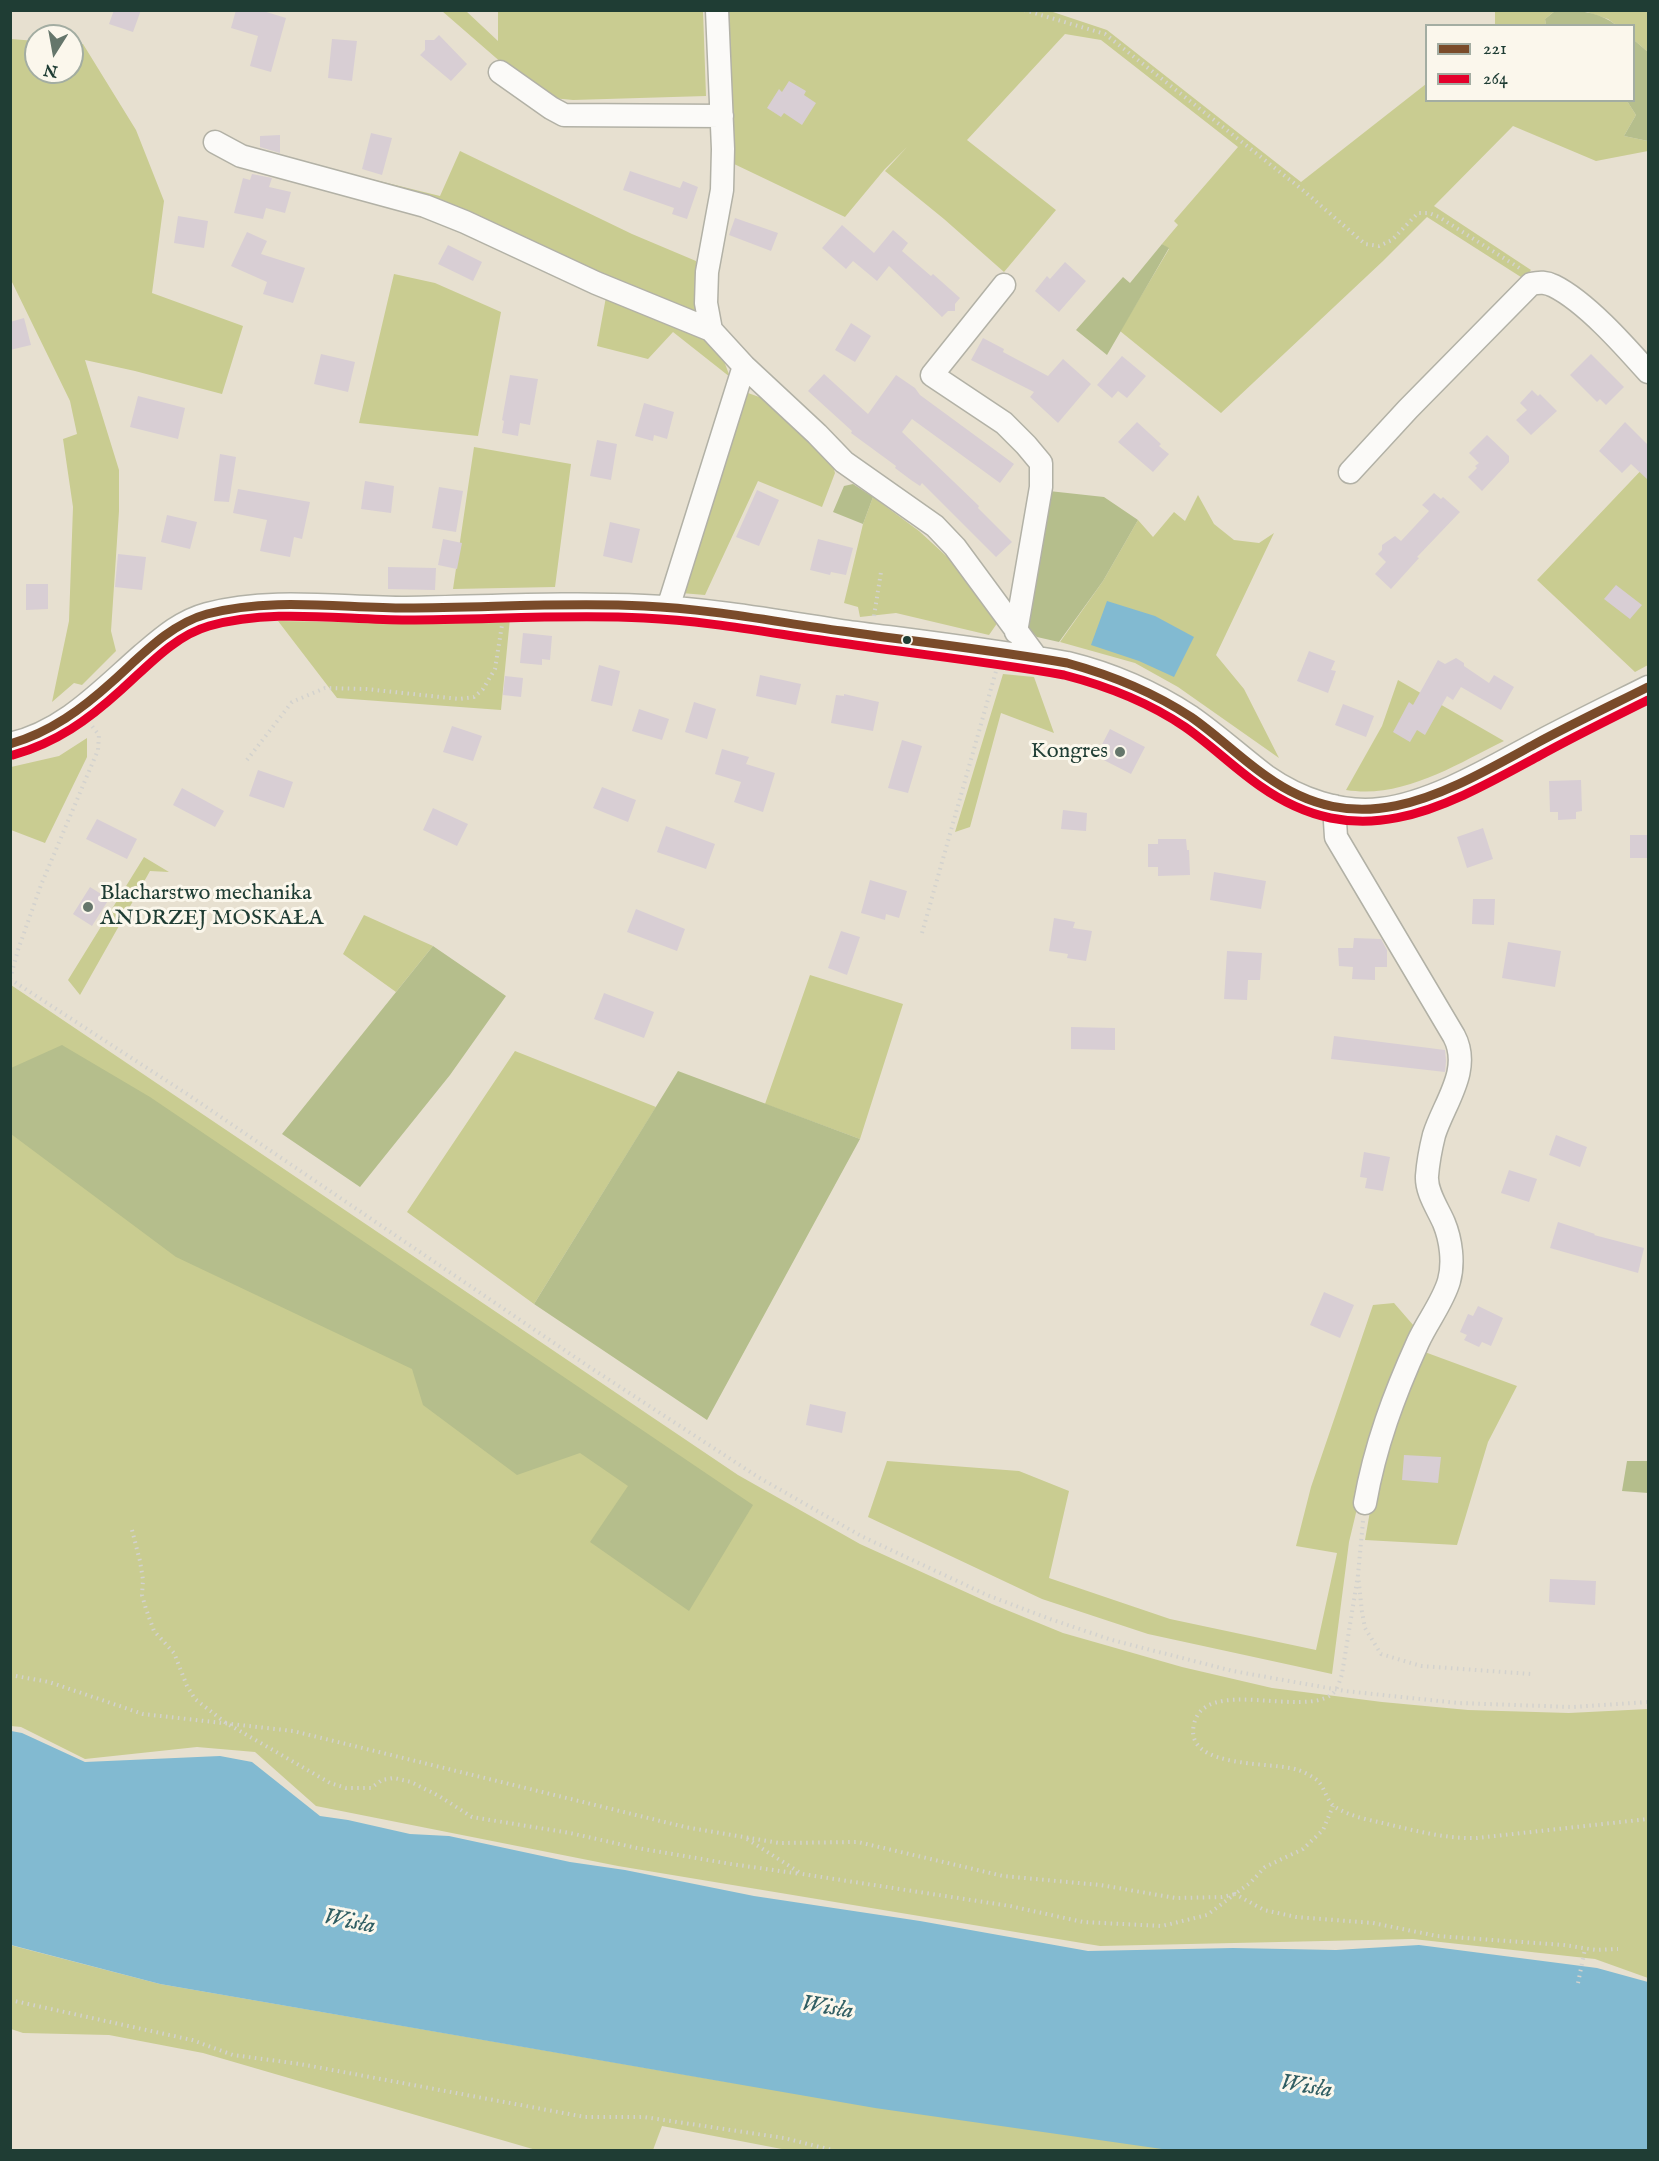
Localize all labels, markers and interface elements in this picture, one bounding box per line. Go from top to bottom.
north arrow [24,24,84,84]
legend [1425,24,1635,102]
text: 221 [1483,38,1507,61]
text: N [42,59,60,81]
text: 264 [1483,68,1508,91]
unlabelled marker [901,634,913,646]
place label: Kongres [1031,739,1108,765]
marker: Kongres [1113,745,1127,759]
place label: Blacharstwo mechanika ANDRZEJ MOSKAŁA [100,881,323,932]
marker: Blacharstwo mechanika ANDRZEJ MOSKAŁA [81,900,95,914]
water label: Wisła [320,1904,378,1942]
water label: Wisła [799,1991,855,2027]
water label: Wisła [1278,2070,1334,2106]

